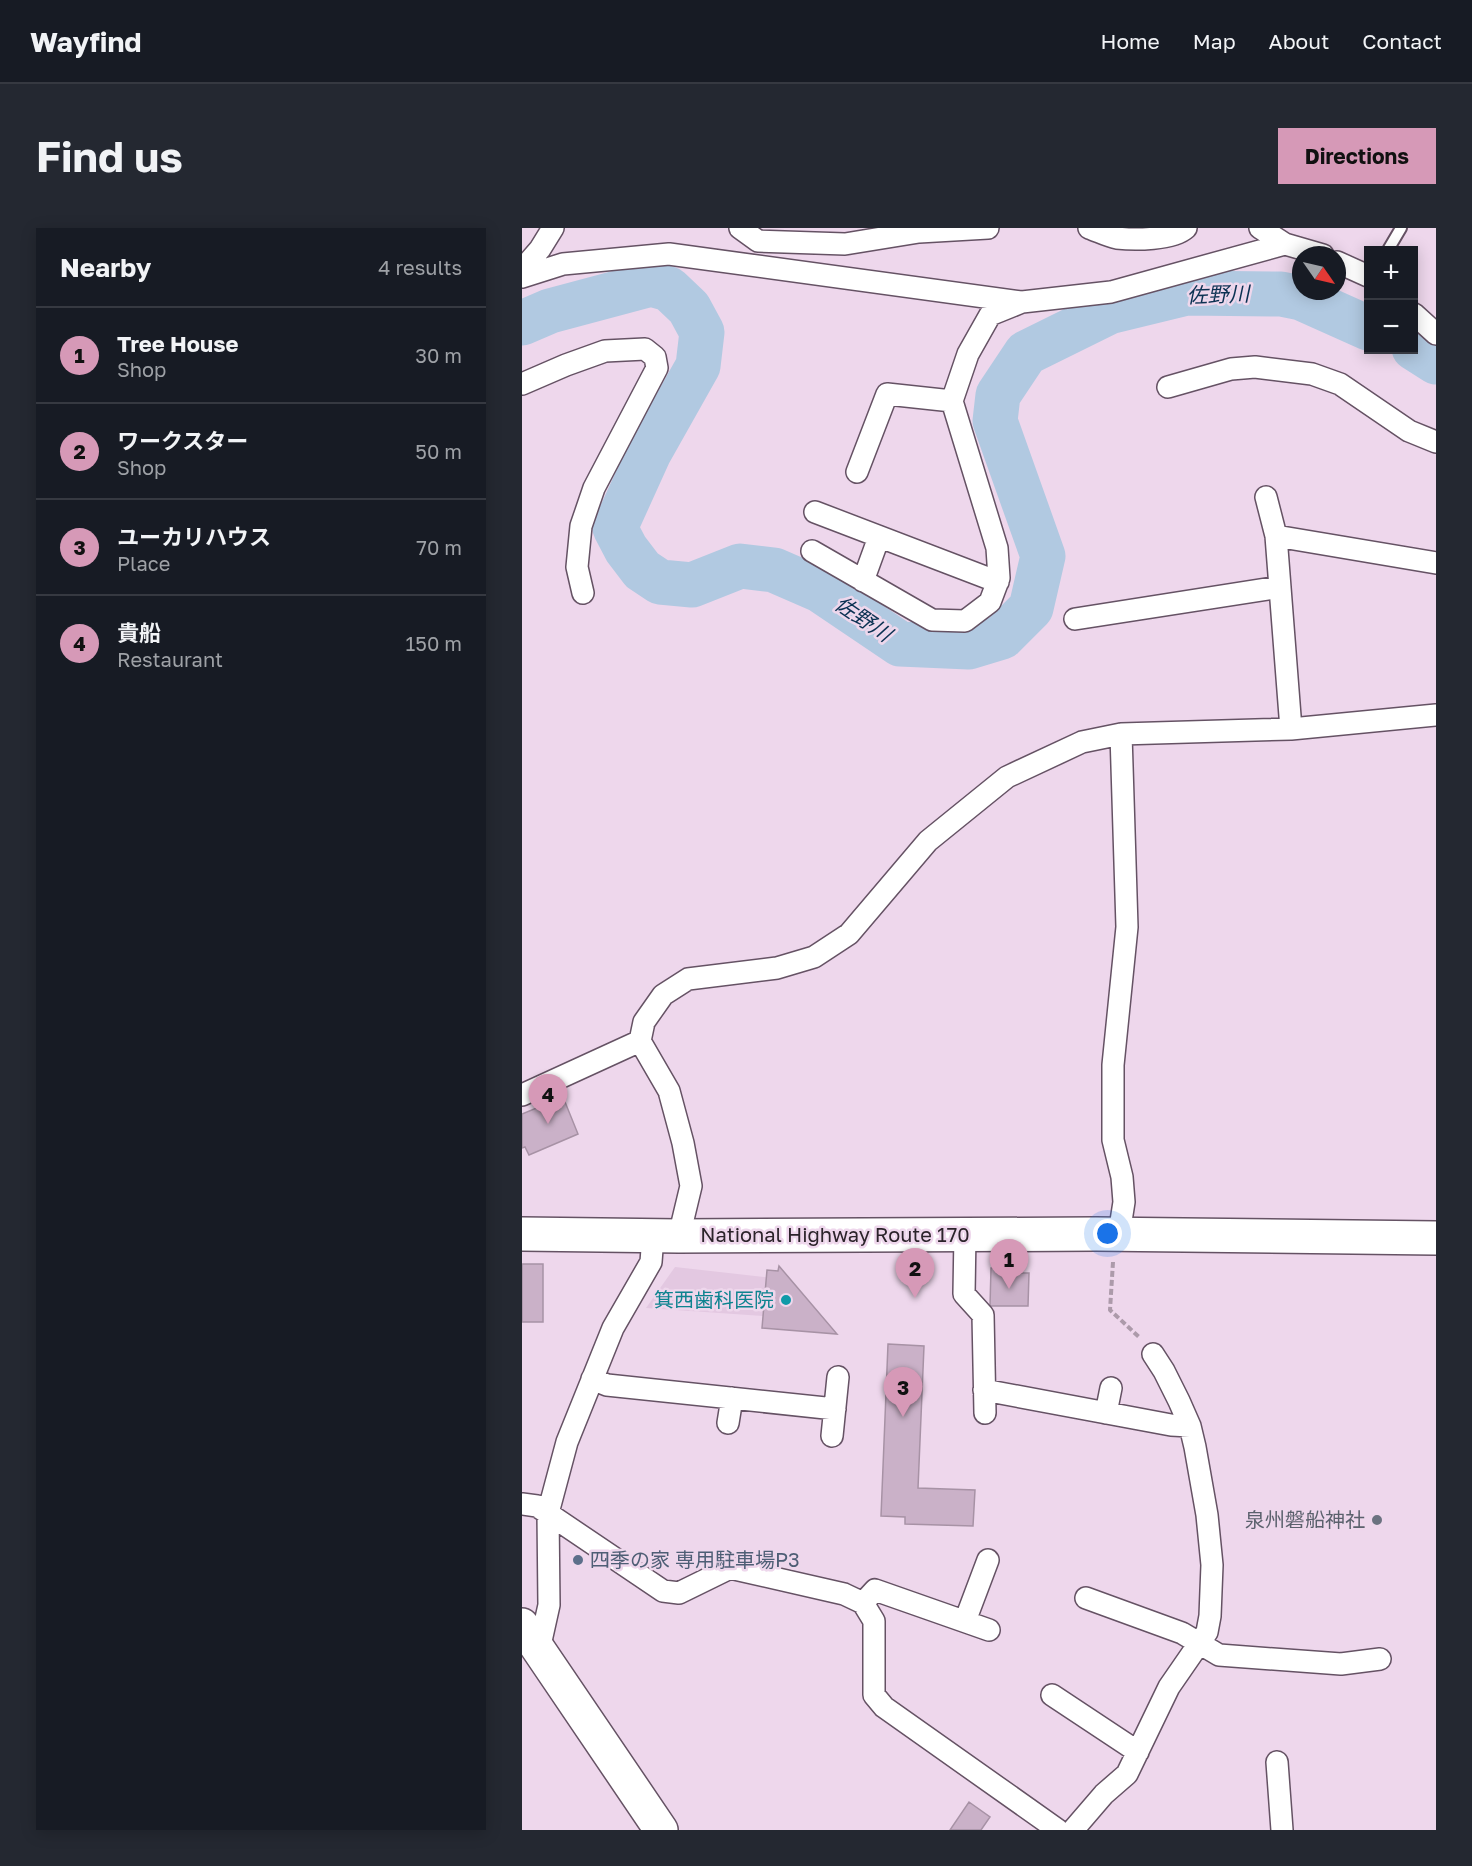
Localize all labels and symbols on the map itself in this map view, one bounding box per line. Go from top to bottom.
north arrow [1292,246,1346,300]
water label: 佐野川 [1186,280,1252,308]
water label: 佐野川 [830,590,899,648]
pin: 4 [528,1074,568,1124]
your location [1093,1219,1122,1248]
street label: National Highway Route 170 [700,1222,970,1246]
pin: 1 [990,1240,1028,1289]
pin: 2 [896,1248,934,1298]
place label: 箕西歯科医院 [654,1287,774,1311]
marker: 箕西歯科医院 [779,1293,793,1307]
pin: 3 [884,1368,922,1417]
place label: 泉州磐船神社 [1245,1507,1365,1531]
marker: 泉州磐船神社 [1370,1513,1384,1527]
place label: 四季の家 専用駐車場P3 [590,1547,800,1571]
marker: 四季の家 専用駐車場P3 [571,1553,585,1567]

